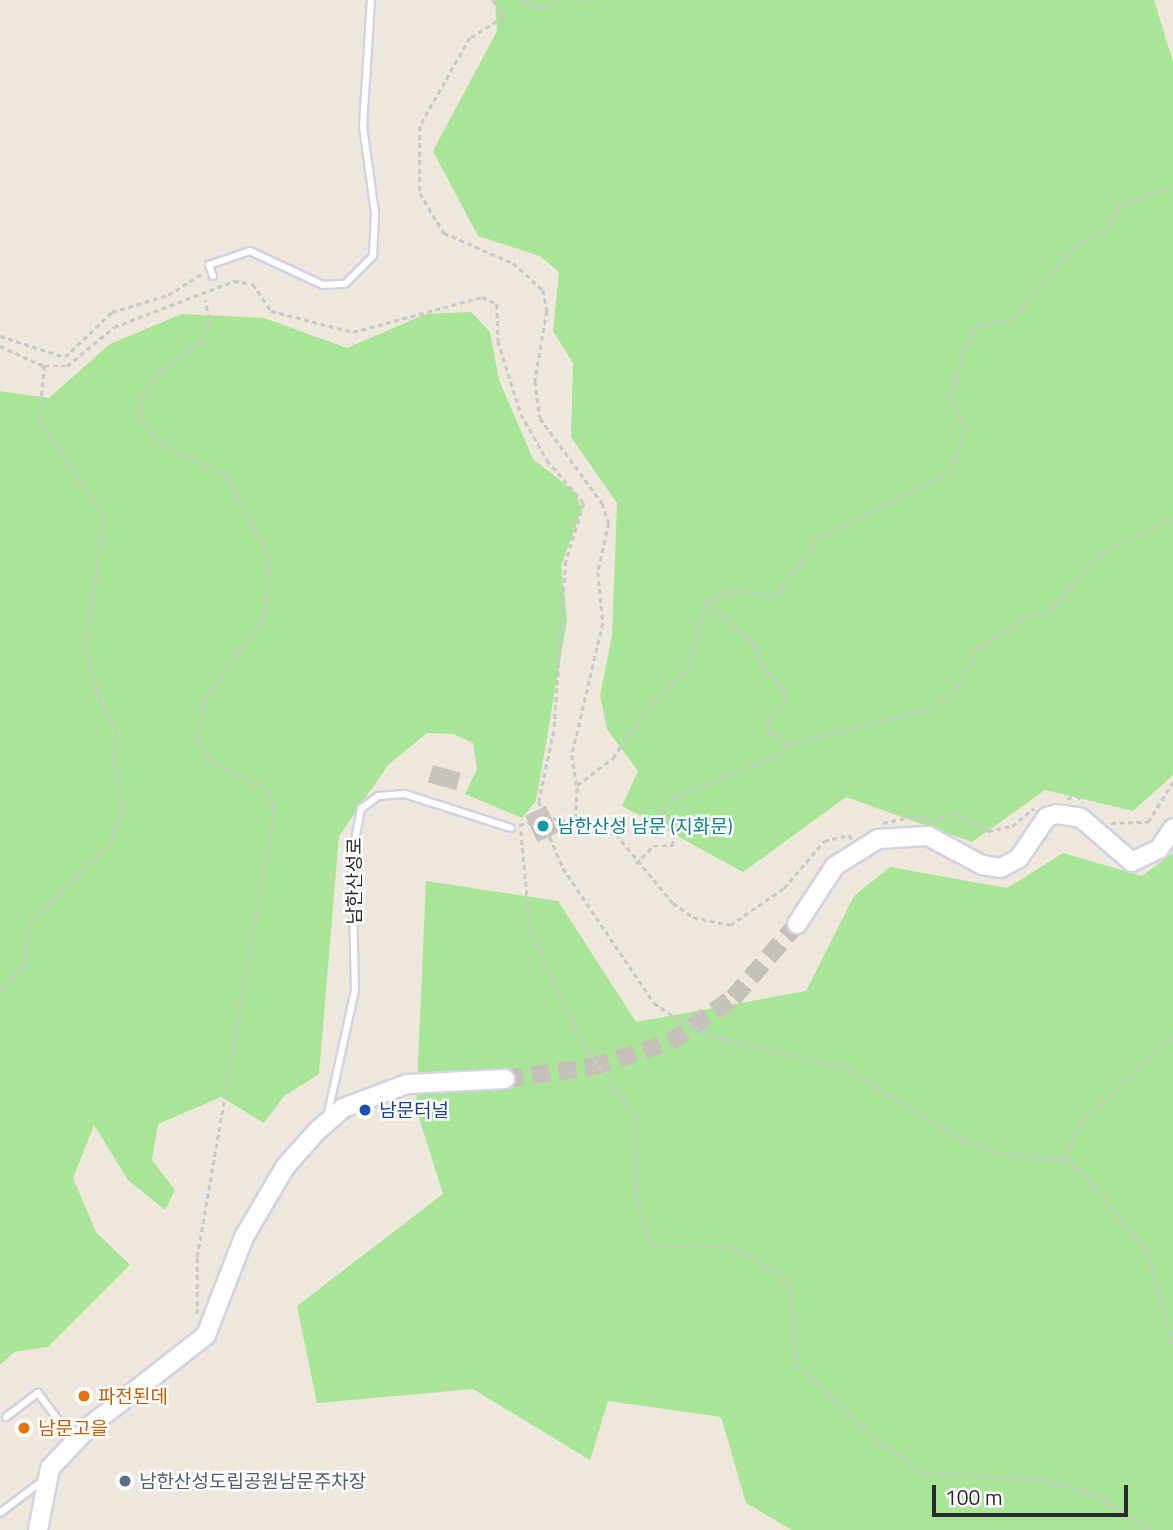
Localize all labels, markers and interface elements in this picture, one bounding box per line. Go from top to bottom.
place label: 남한산성 남문 (지화문) [557,815,733,837]
marker: 남한산성 남문 (지화문) [535,818,551,834]
street label: 남한산성로 [343,837,365,925]
place label: 남문터널 [379,1099,449,1121]
marker: 남문터널 [357,1102,373,1118]
place label: 파전된데 [98,1385,168,1407]
marker: 파전된데 [76,1388,92,1404]
place label: 남문고을 [38,1417,108,1439]
marker: 남문고을 [16,1420,32,1436]
place label: 남한산성도립공원남문주차장 [139,1470,366,1492]
scale bar [935,1470,1131,1514]
marker: 남한산성도립공원남문주차장 [117,1473,133,1489]
text: 100 m [945,1481,1002,1513]

